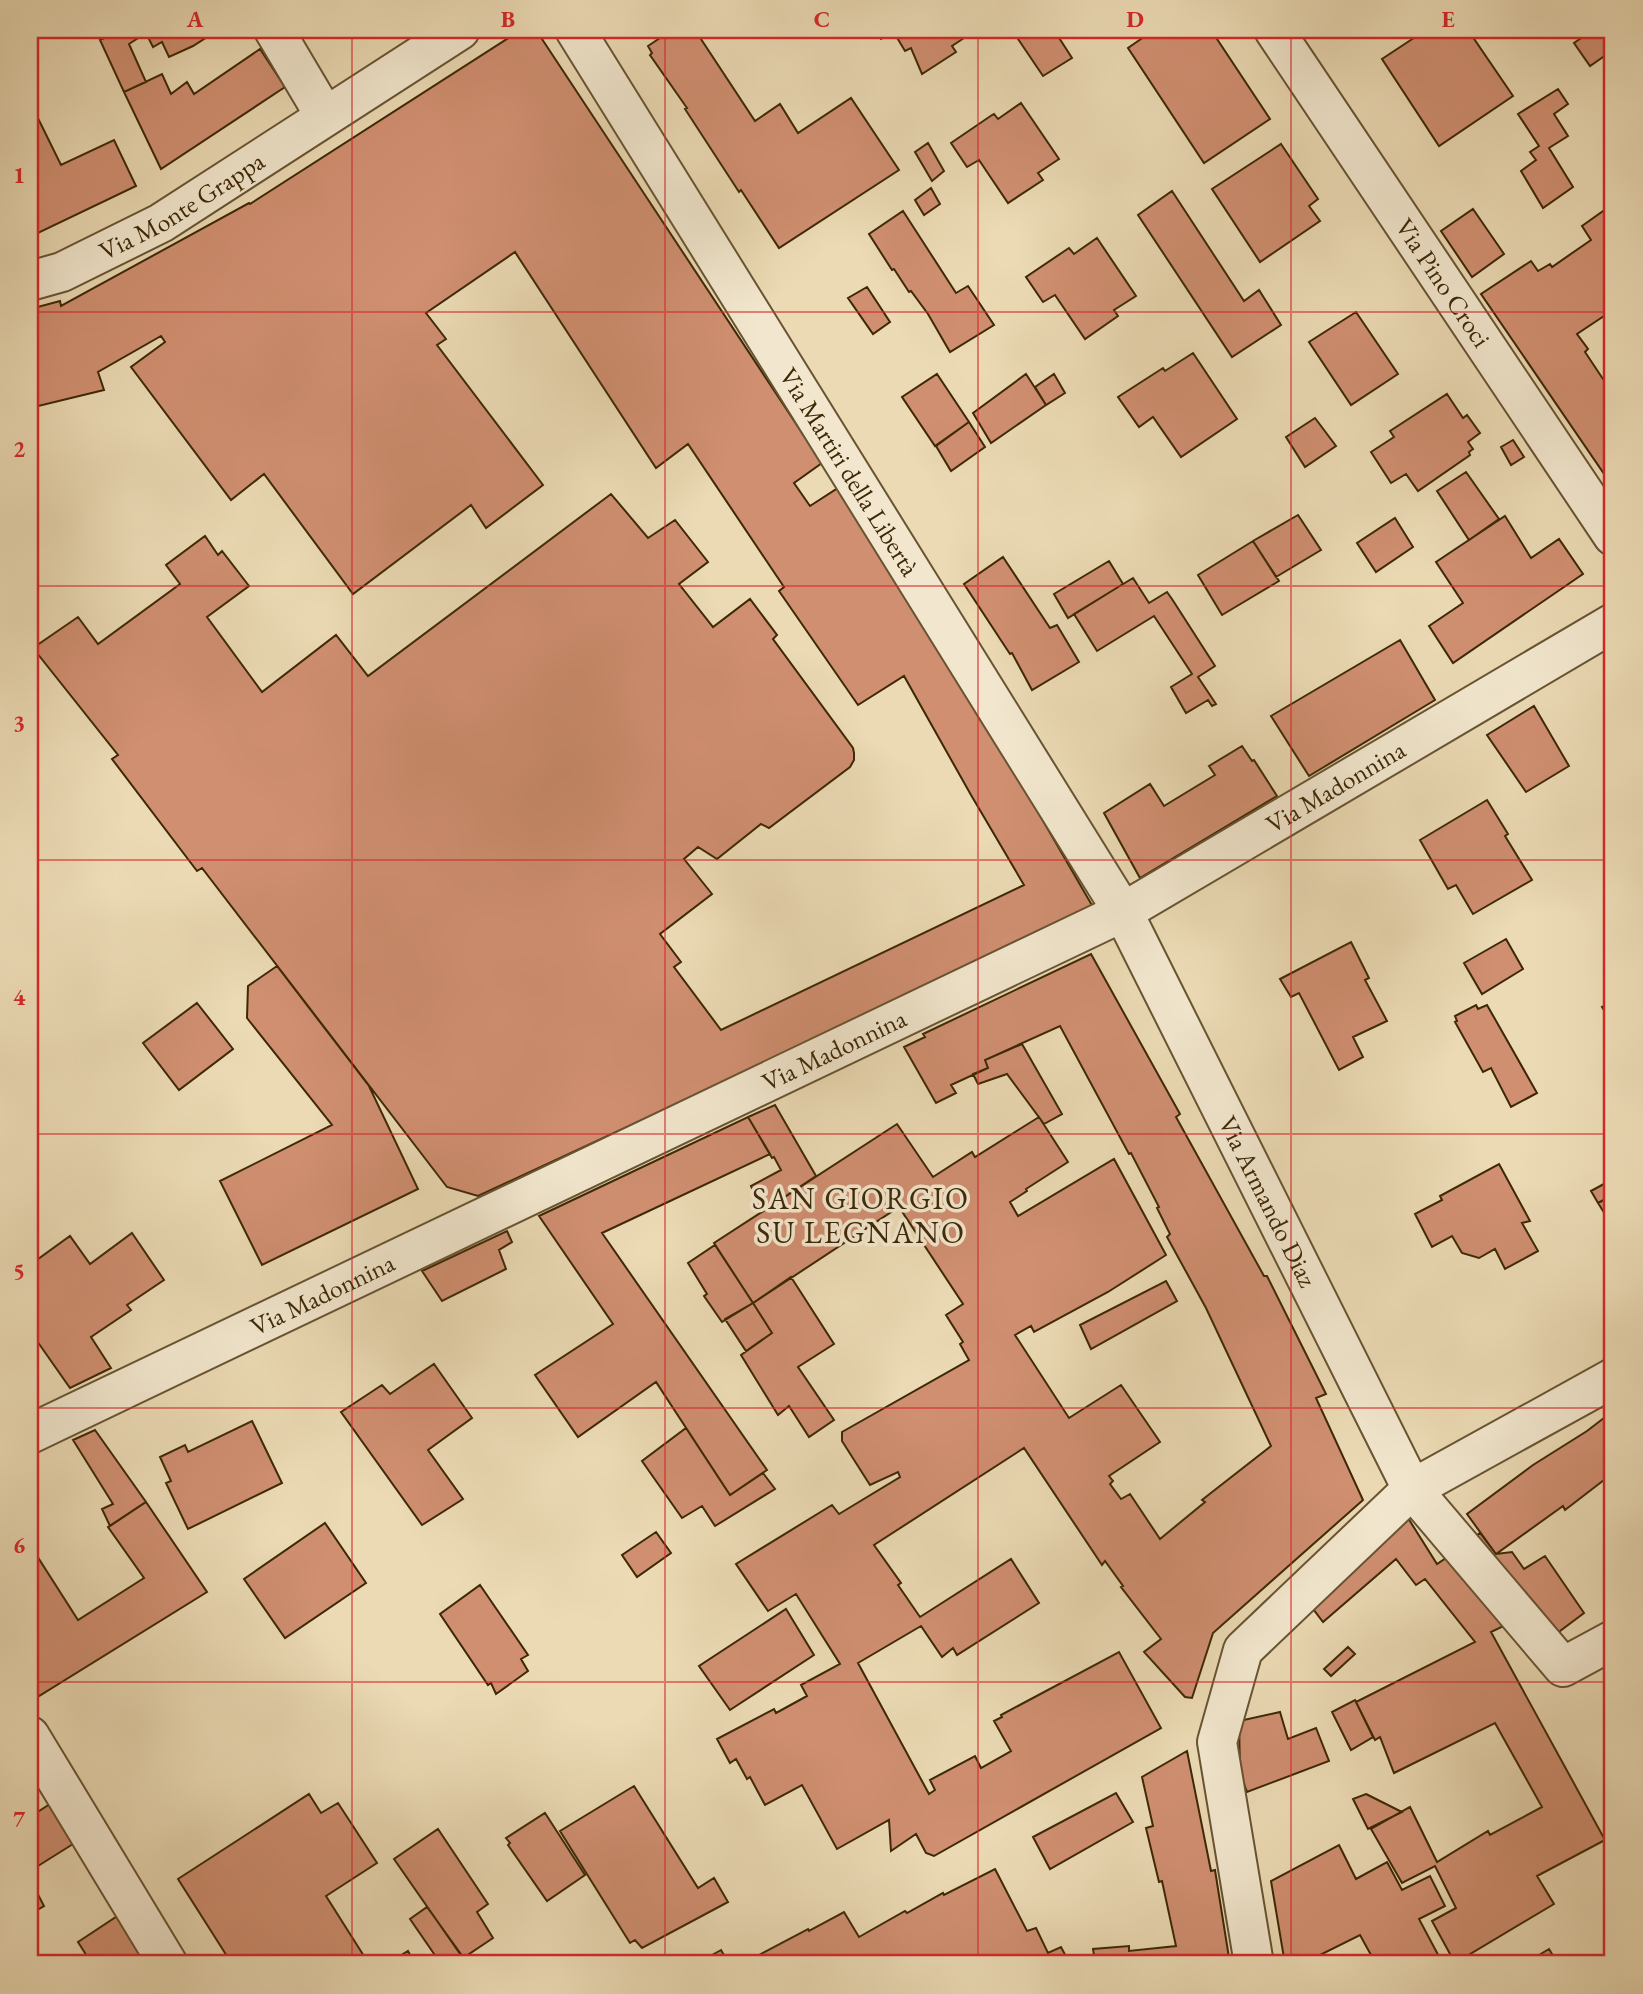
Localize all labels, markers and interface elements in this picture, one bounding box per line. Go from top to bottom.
text: A [186,4,204,34]
text: B [501,4,515,34]
text: C [814,4,830,34]
text: D [1126,4,1144,34]
text: E [1441,4,1455,34]
street label: Via Monte Grappa [93,143,271,268]
text: 1 [13,160,25,190]
street label: Via Pino Croci [1388,211,1499,354]
street label: Via Martiri della Libertà [772,361,927,583]
text: 2 [13,434,25,464]
text: 3 [13,708,25,738]
street label: Via Madonnina [1260,732,1412,841]
text: 4 [13,982,26,1012]
street label: Via Madonnina [756,1001,912,1099]
street label: Via Armando Diaz [1211,1110,1325,1293]
district label: SAN GIORGIO SU LEGNANO [752,1179,970,1252]
street label: Via Madonnina [245,1245,401,1343]
text: 5 [13,1256,25,1286]
text: 6 [13,1530,25,1560]
text: 7 [13,1804,26,1834]

